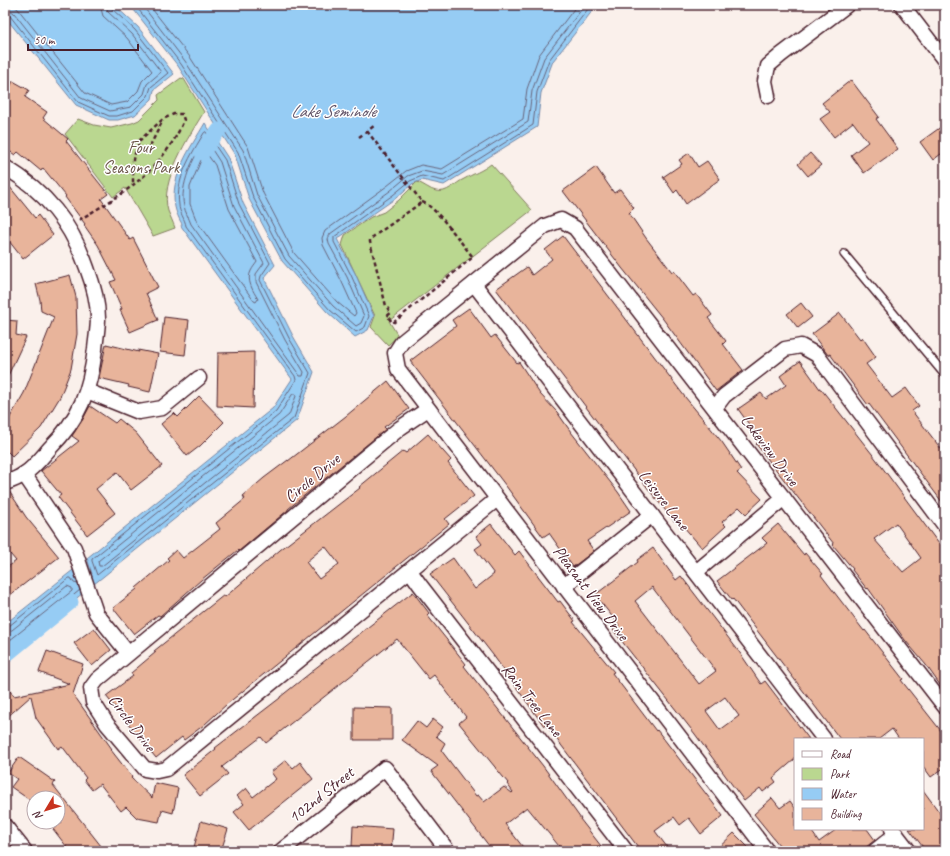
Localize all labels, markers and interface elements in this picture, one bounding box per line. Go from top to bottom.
scale bar [28,26,138,52]
text: 50 m [34,32,56,48]
water label: Lake Seminole [291,100,378,122]
park label: Four Seasons Park [103,137,181,178]
street label: Lakeview Drive [736,410,805,491]
street label: Circle Drive [280,448,345,507]
street label: Leisure Lane [634,466,695,536]
street label: Pleasant View Drive [548,541,634,646]
street label: Rain Tree Lane [497,659,568,742]
street label: Circle Drive [104,690,161,757]
legend [794,738,924,830]
text: Road [830,746,852,762]
street label: 102nd Street [284,761,360,828]
text: Park [830,766,851,782]
text: Water [830,786,858,802]
north arrow [26,790,66,830]
text: Building [830,806,862,822]
text: N [29,807,46,823]

